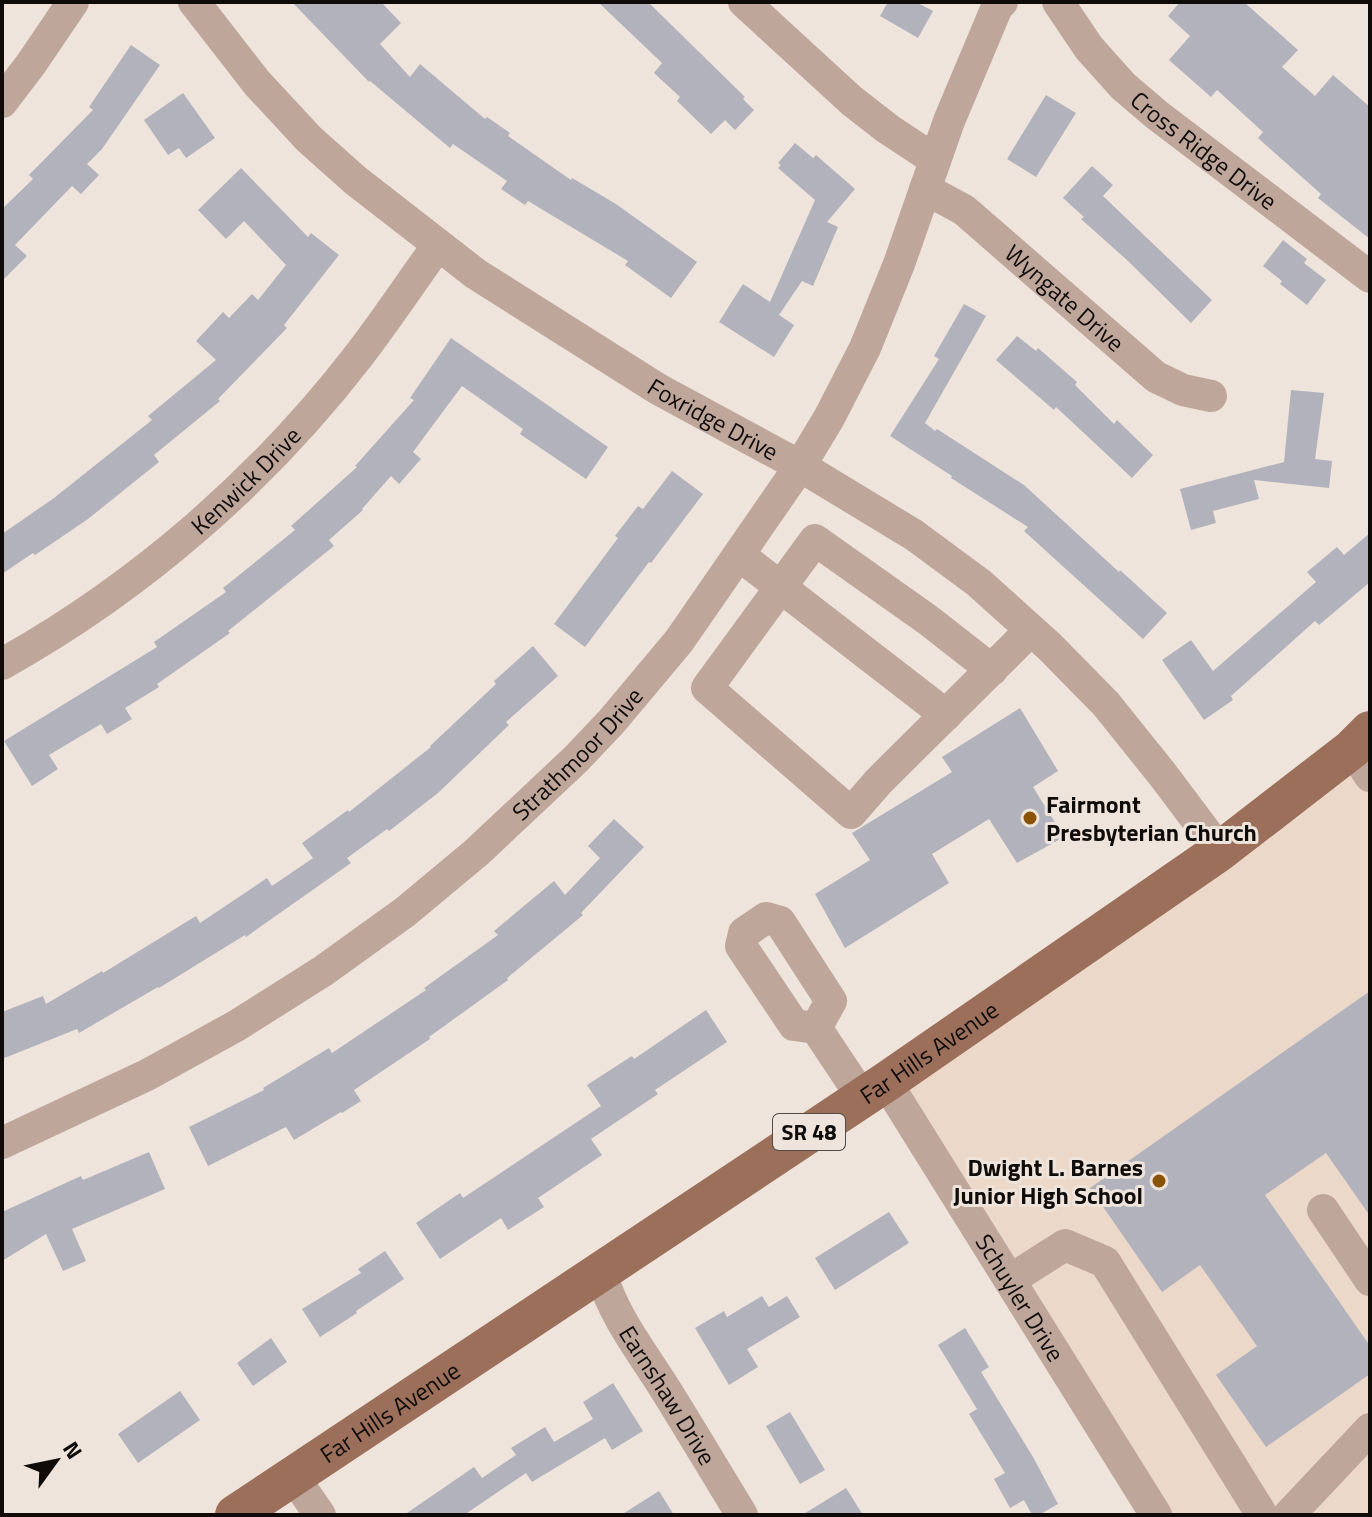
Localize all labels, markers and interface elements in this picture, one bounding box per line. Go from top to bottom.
street label: Cross Ridge Drive [1123,82,1285,218]
street label: Wyngate Drive [997,235,1133,360]
street label: Foxridge Drive [641,369,785,469]
street label: Kenwick Drive [182,418,309,543]
street label: Strathmoor Drive [504,679,651,829]
place label: Fairmont Presbyterian Church [1046,786,1257,850]
marker: Fairmont Presbyterian Church [1021,809,1039,827]
street label: Far Hills Avenue [852,992,1006,1113]
road number: SR 48 [773,1114,845,1150]
place label: Dwight L. Barnes Junior High School [953,1149,1143,1213]
marker: Dwight L. Barnes Junior High School [1150,1172,1168,1190]
street label: Schuyler Drive [967,1227,1074,1368]
street label: Earnshaw Drive [610,1319,725,1472]
street label: Far Hills Avenue [313,1352,467,1472]
north arrow [16,1421,96,1501]
text: N [54,1434,91,1466]

